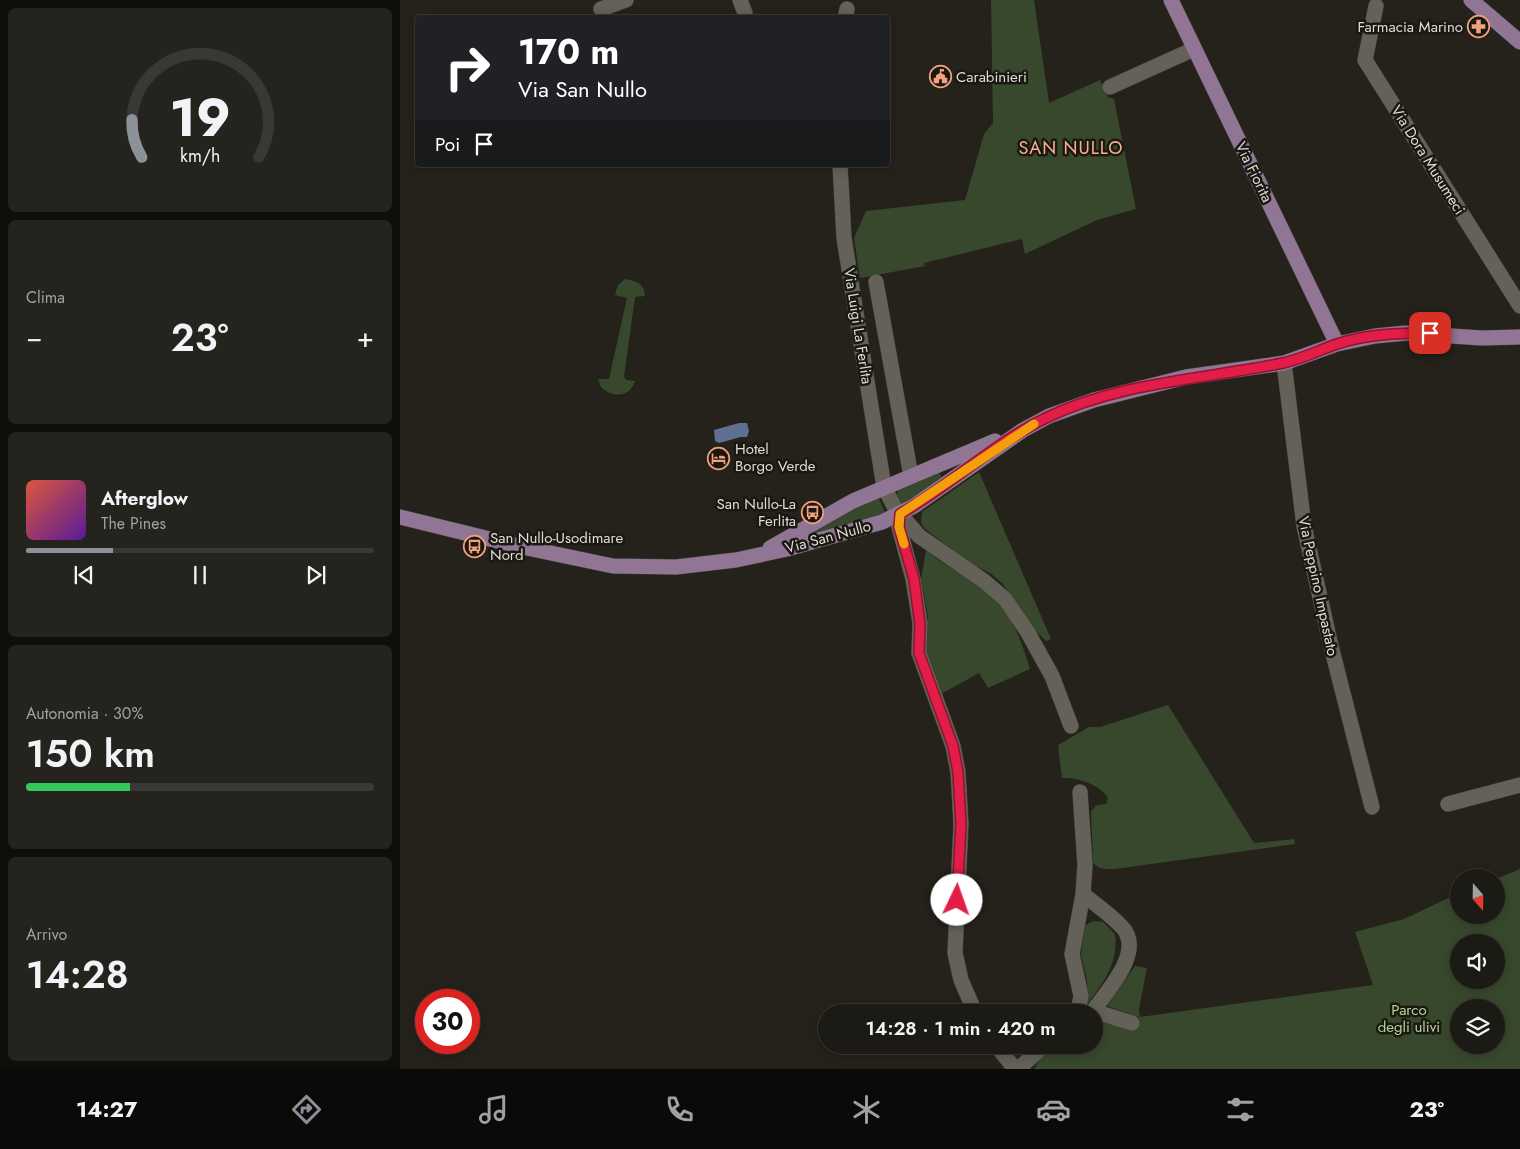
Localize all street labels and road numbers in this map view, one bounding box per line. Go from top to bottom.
street label: Via Dora Musumeci [1385,101,1471,219]
street label: Via Fiorita [1230,138,1278,206]
street label: Via Luigi La Ferlita [838,266,878,386]
street label: Via Peppino Impastato [1292,514,1344,658]
street label: Via San Nullo [783,515,873,559]

